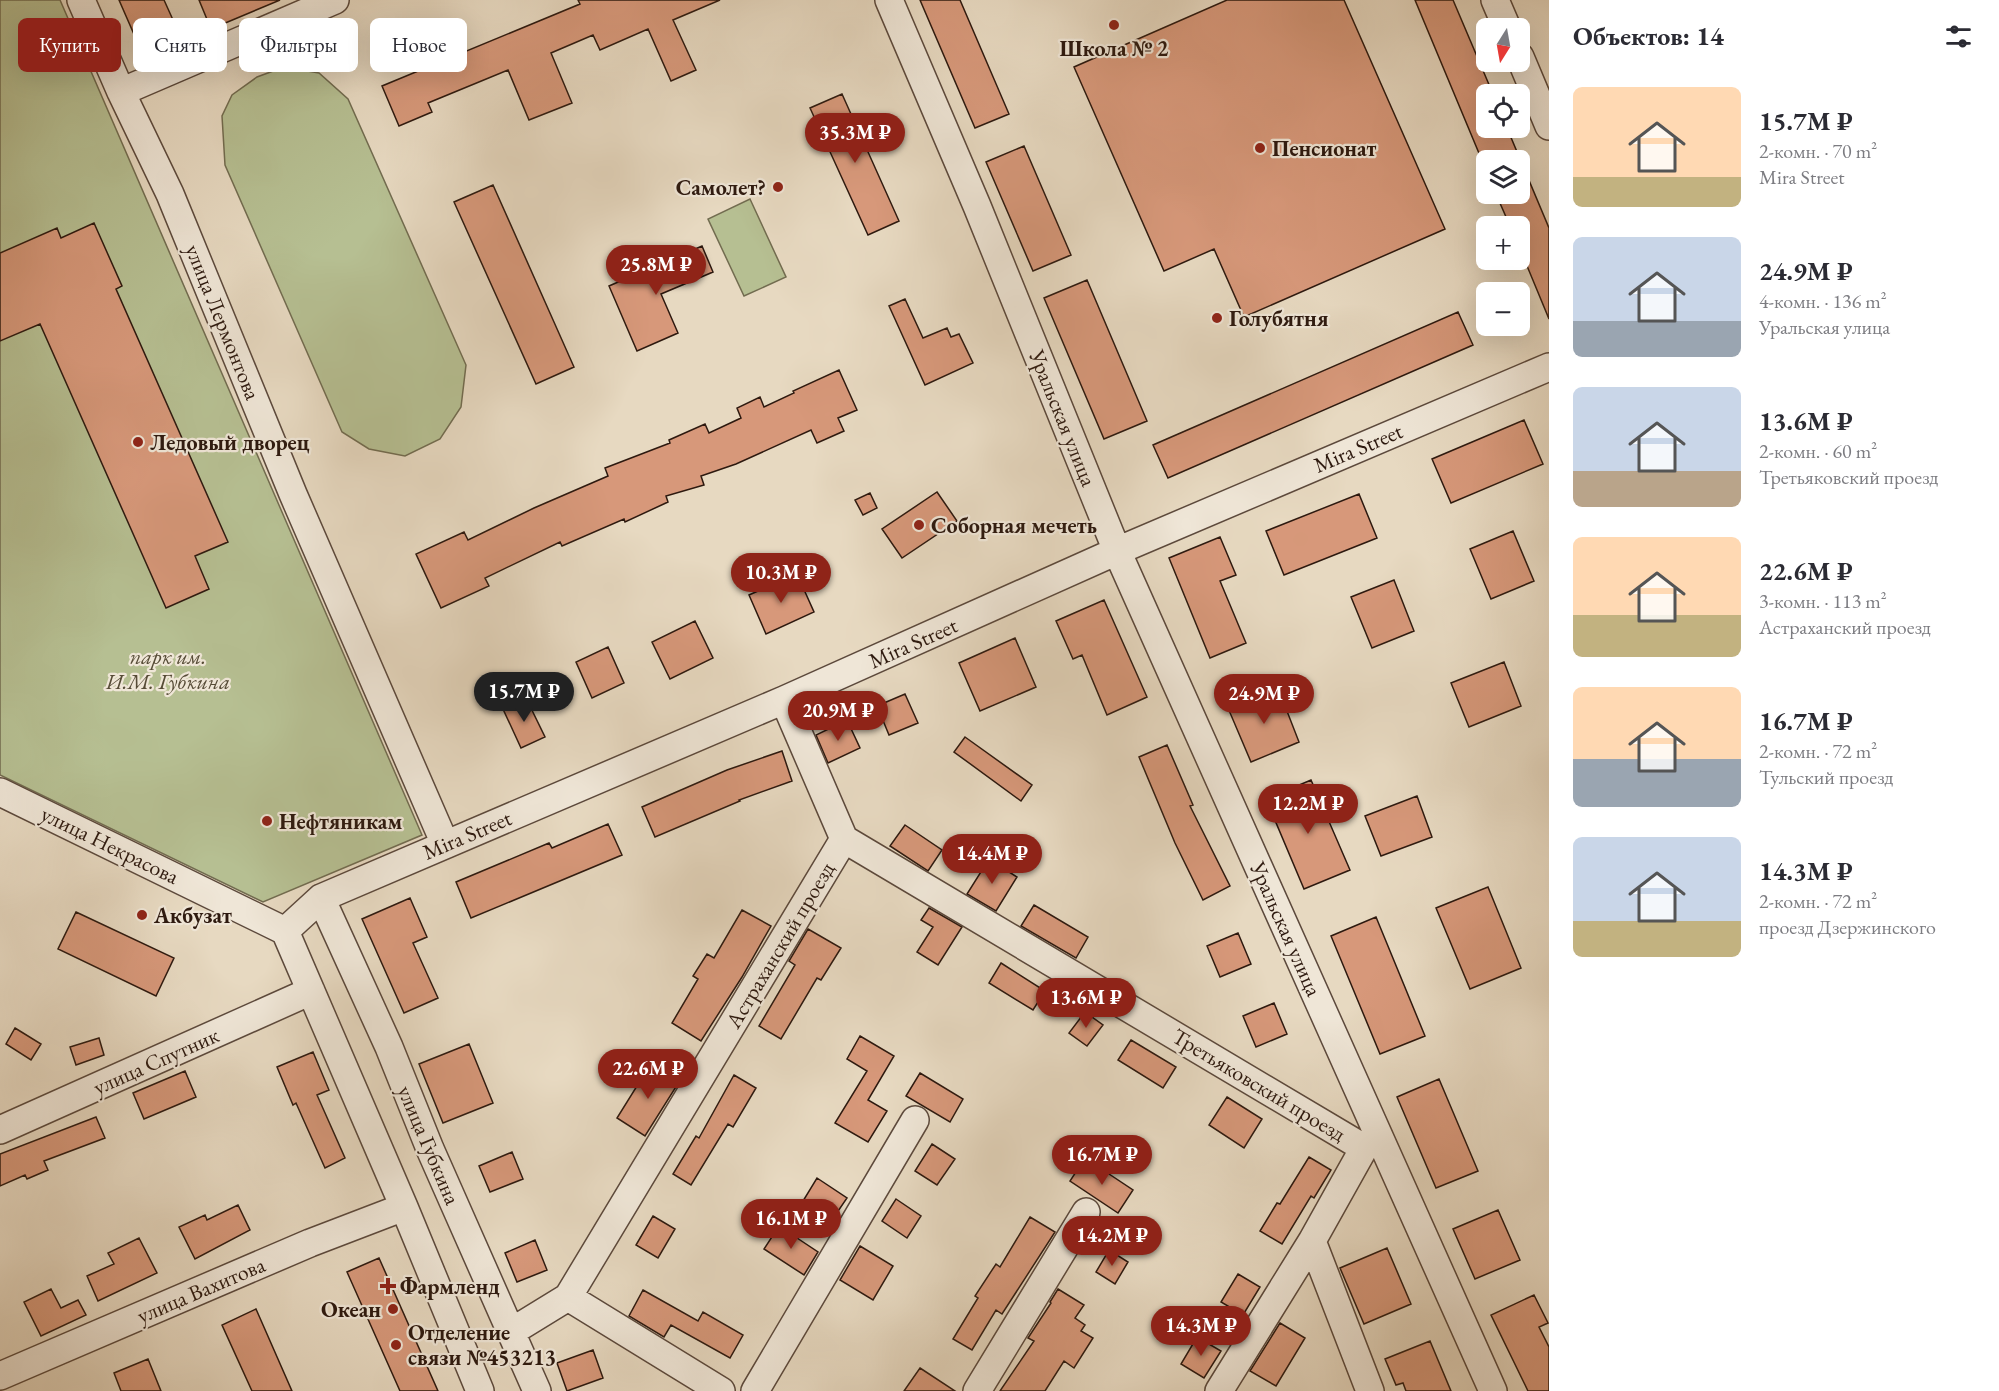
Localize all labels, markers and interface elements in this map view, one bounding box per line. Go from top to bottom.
chip: Купить [18,18,121,72]
chip: Снять [133,18,227,72]
chip: Фильтры [239,18,358,72]
chip: Новое [370,18,467,72]
marker: Школа № 2 [1107,18,1121,32]
north arrow [1476,18,1530,72]
map controls [1476,18,1530,336]
text: Объектов: 14 [1573,19,1724,53]
icon: filters [1942,20,1975,53]
place label: Школа № 2 [1059,34,1169,63]
button: locate [1476,84,1530,138]
text: 15.7M ₽ [1759,104,1853,138]
icon: home [1621,111,1693,183]
pin: 35.3M ₽ [800,113,910,164]
text: 35.3M ₽ [819,119,891,145]
place label: Пенсионат [1272,134,1376,163]
text: 2-комн. · 70 m² [1759,138,1877,164]
marker: Пенсионат [1253,141,1267,155]
button: layers [1476,150,1530,204]
text: Mira Street [1759,164,1845,190]
place label: Самолет? [676,173,766,202]
marker: Самолет? [771,180,785,194]
button: + [1476,216,1530,270]
street label: улица Лермонтова [179,240,267,404]
pin: 25.8M ₽ [601,245,711,296]
text: 25.8M ₽ [620,251,692,277]
text: 24.9M ₽ [1759,254,1853,288]
icon: home [1621,261,1693,333]
button: − [1476,282,1530,336]
text: 4-комн. · 136 m² [1759,288,1887,314]
place label: Голубятня [1229,304,1329,333]
marker: Голубятня [1210,311,1224,325]
text: Уральская улица [1759,314,1890,340]
street label: Уральская улица [1022,345,1104,491]
text: 13.6M ₽ [1759,404,1853,438]
icon: home [1621,411,1693,483]
street label: Mira Street [1309,416,1407,480]
place label: Ледовый дворец [150,428,310,457]
marker: Ледовый дворец [131,435,145,449]
text: 2-комн. · 60 m² [1759,438,1877,464]
text: Третьяковский проезд [1759,464,1938,490]
place label: Соборная мечеть [931,511,1097,540]
marker: Соборная мечеть [912,518,926,532]
pin: 10.3M ₽ [726,553,836,604]
text: 22.6M ₽ [1759,554,1853,588]
text: 10.3M ₽ [745,559,817,585]
icon: home [1621,561,1693,633]
text: 3-комн. · 113 m² [1759,588,1887,614]
street label: Mira Street [864,611,962,675]
text: Астраханский проезд [1759,614,1931,640]
park label: парк им. И.М. Губкина [105,642,230,696]
pin: 15.7M ₽ [469,672,579,723]
pin: 24.9M ₽ [1209,674,1319,725]
text: 15.7M ₽ [488,678,560,704]
text: 24.9M ₽ [1228,680,1300,706]
pin: 20.9M ₽ [783,691,893,742]
text: 20.9M ₽ [802,697,874,723]
text: 16.7M ₽ [1759,704,1853,738]
icon: home [1621,711,1693,783]
text: 2-комн. · 72 m² [1759,738,1877,764]
text: Тульский проезд [1759,764,1893,790]
pin: 12.2M ₽ [1253,784,1363,835]
text: 12.2M ₽ [1272,790,1344,816]
street label: улица Некрасова [36,799,184,891]
street label: Mira Street [418,803,516,867]
place label: Нефтяникам [279,807,402,836]
marker: Нефтяникам [260,814,274,828]
pin: 14.4M ₽ [937,834,1047,885]
text: 14.4M ₽ [956,840,1028,866]
text: 14.3M ₽ [1759,854,1853,888]
street label: Астраханский проезд [718,856,841,1034]
street label: Уральская улица [1243,856,1329,1001]
icon: home [1621,861,1693,933]
text: 2-комн. · 72 m² [1759,888,1877,914]
place label: Акбузат [153,901,232,930]
marker: Акбузат [135,908,149,922]
text: проезд Дзержинского [1759,914,1936,940]
pin: 13.6M ₽ [1031,978,1141,1029]
text: 13.6M ₽ [1050,984,1122,1010]
street label: улица Спутник [89,1020,224,1102]
street label: Третьяковский проезд [1167,1022,1351,1148]
pin: 22.6M ₽ [593,1049,703,1100]
text: 22.6M ₽ [612,1055,684,1081]
street label: улица Губкина [391,1081,467,1209]
pin: 16.7M ₽ [1047,1135,1157,1186]
text: 16.7M ₽ [1066,1141,1138,1167]
pin: 16.1M ₽ [736,1199,846,1250]
text: 16.1M ₽ [755,1205,827,1231]
pin: 14.2M ₽ [1057,1216,1167,1267]
text: 14.2M ₽ [1076,1222,1148,1248]
street label: улица Вахитова [132,1250,270,1330]
place label: Фармленд [400,1272,500,1301]
marker: Фармленд [381,1279,395,1293]
place label: Океан [321,1295,381,1324]
marker: Океан [386,1302,400,1316]
pin: 14.3M ₽ [1146,1306,1256,1357]
text: 14.3M ₽ [1165,1312,1237,1338]
place label: Отделение связи №453213 [408,1318,556,1372]
marker: Отделение связи №453213 [389,1338,403,1352]

